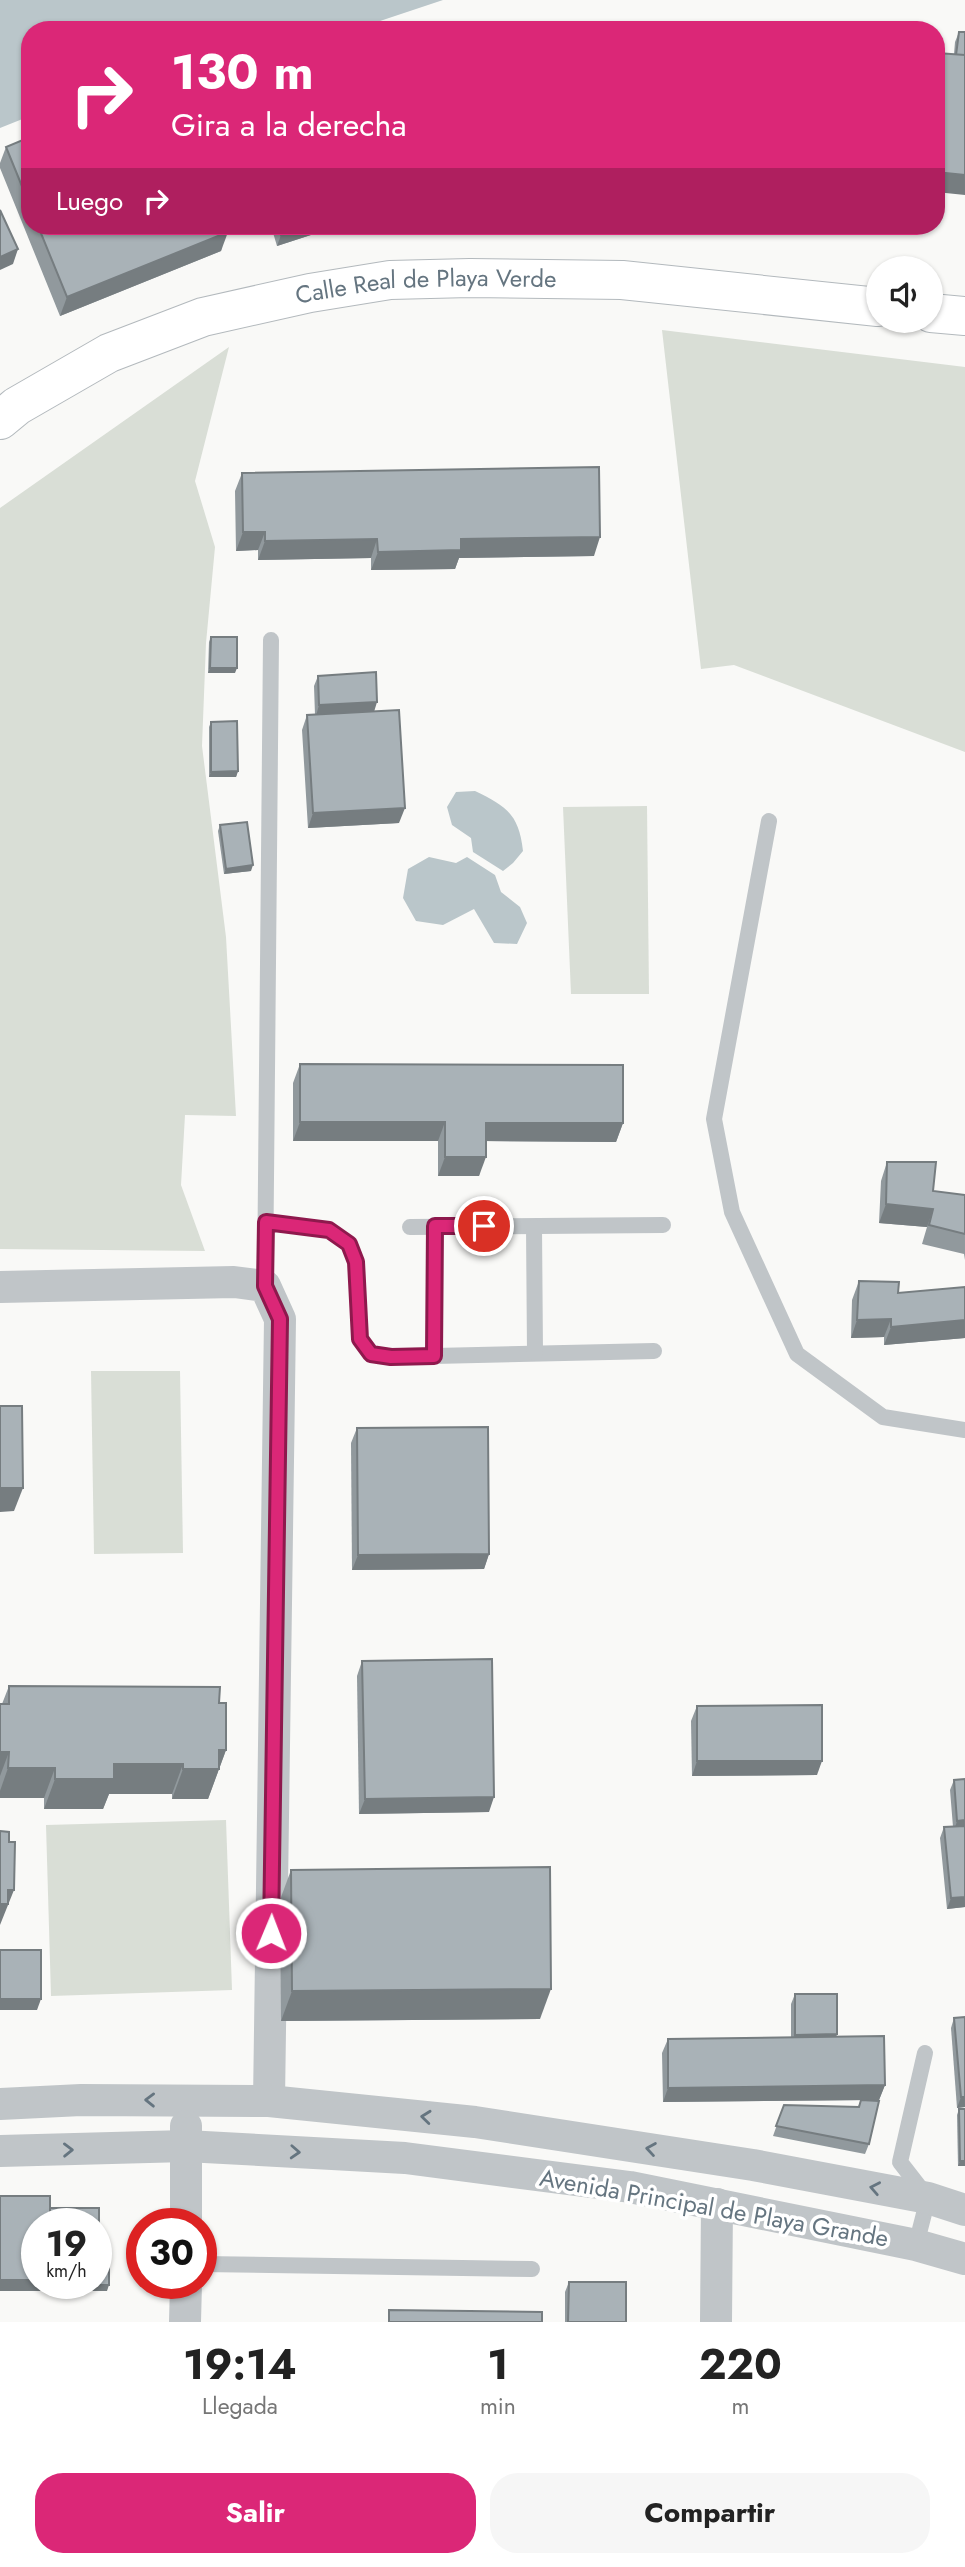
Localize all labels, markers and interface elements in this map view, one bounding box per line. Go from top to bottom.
text: 130 m [171,37,314,107]
icon: right [56,49,147,140]
text: Gira a la derecha [171,102,407,148]
text: Luego [56,182,123,220]
icon: right [137,182,175,220]
map controls [866,256,943,333]
button: sound [866,256,943,333]
street label: Calle Real de Playa Verde [292,260,557,313]
pin [454,1196,514,1256]
icon: arrive [465,1207,503,1245]
position arrow [234,1896,308,1970]
one-way arrow [144,2092,155,2107]
one-way arrow [420,2109,432,2124]
one-way arrow [63,2142,74,2158]
one-way arrow [645,2142,657,2157]
one-way arrow [290,2144,301,2159]
street label: Avenida Principal de Playa Grande [537,2160,891,2255]
one-way arrow [869,2181,881,2196]
speed limit sign: 30 [126,2208,217,2299]
text: 19 [46,2219,87,2269]
text: km/h [46,2258,87,2284]
text: 19:14 [183,2334,297,2395]
text: 1 [487,2334,509,2395]
text: 220 [699,2334,782,2395]
text: Llegada [202,2389,278,2423]
text: min [480,2389,516,2423]
text: m [731,2389,749,2423]
button: Salir [35,2473,476,2553]
button: Compartir [490,2473,930,2553]

